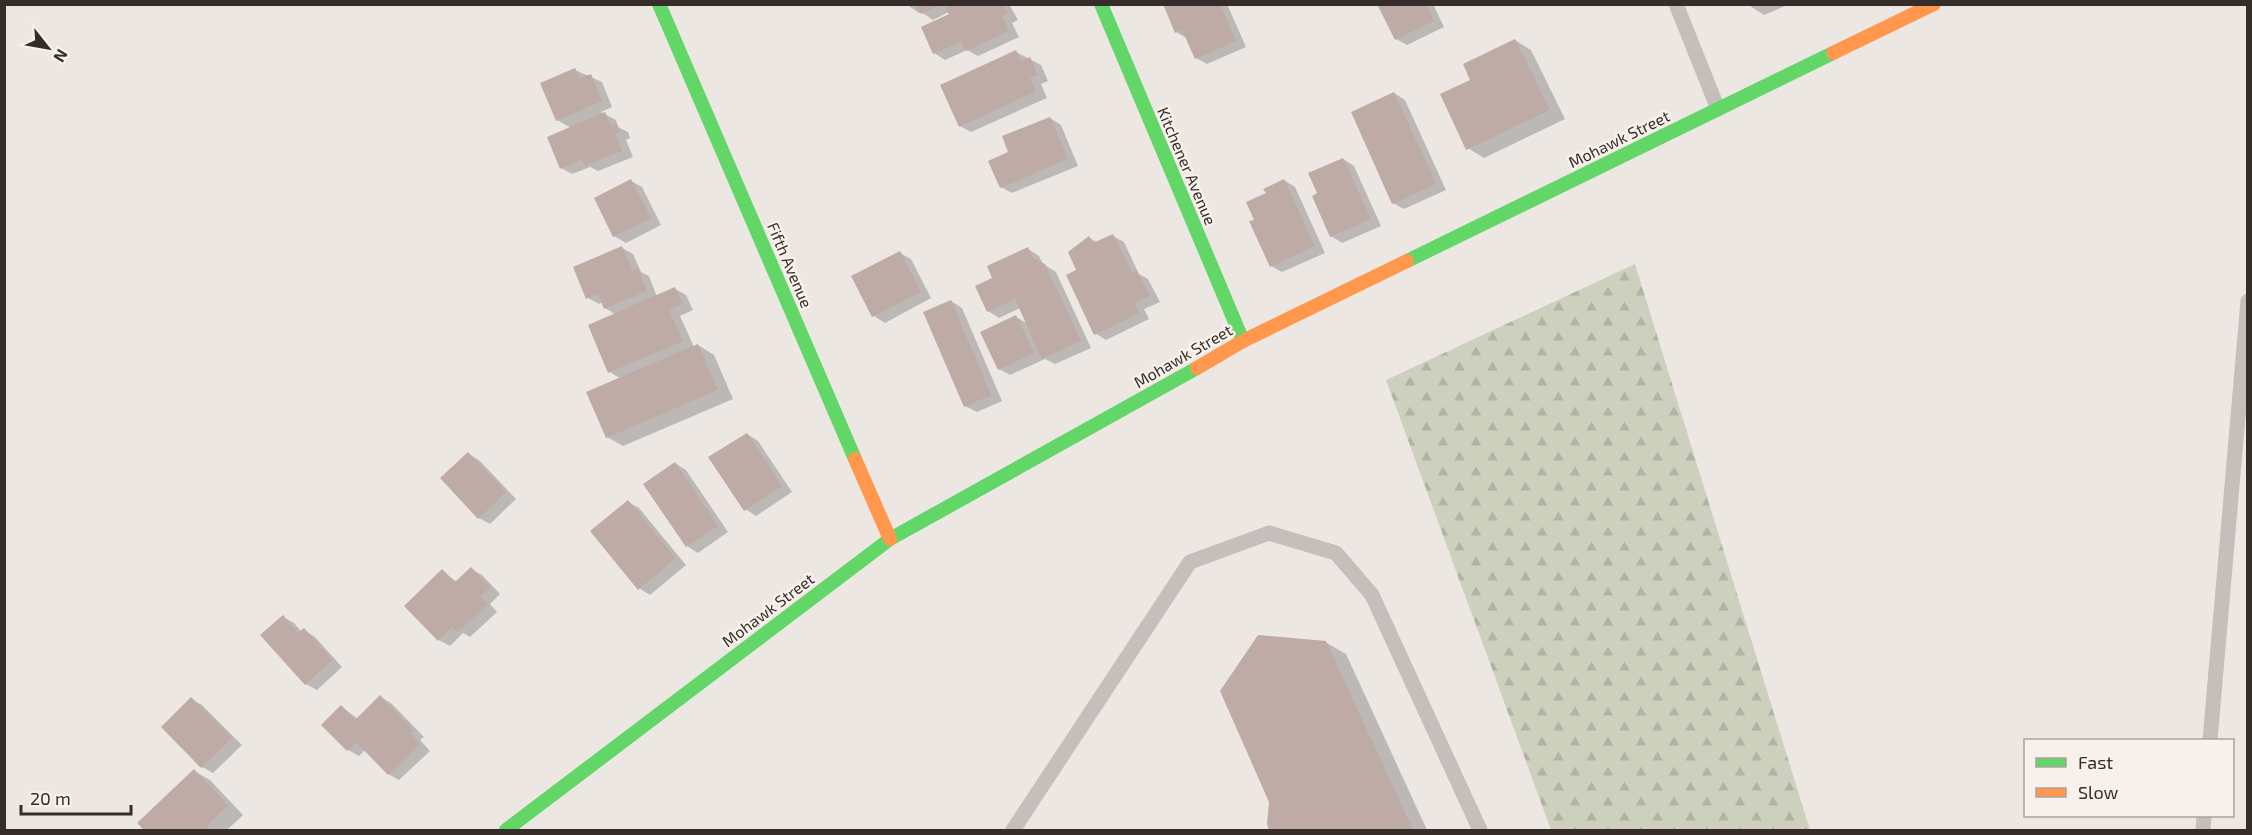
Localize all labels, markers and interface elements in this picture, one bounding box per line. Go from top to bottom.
north arrow [18,18,78,78]
text: N [50,46,72,66]
street label: Kitchener Avenue [1154,104,1221,228]
street label: Mohawk Street [1565,106,1673,171]
street label: Fifth Avenue [764,219,817,310]
street label: Mohawk Street [1130,320,1235,391]
street label: Mohawk Street [718,569,818,650]
legend [2024,739,2234,817]
text: Fast [2078,751,2113,773]
scale bar [21,778,130,816]
text: Slow [2078,781,2119,803]
text: 20 m [30,787,71,809]

